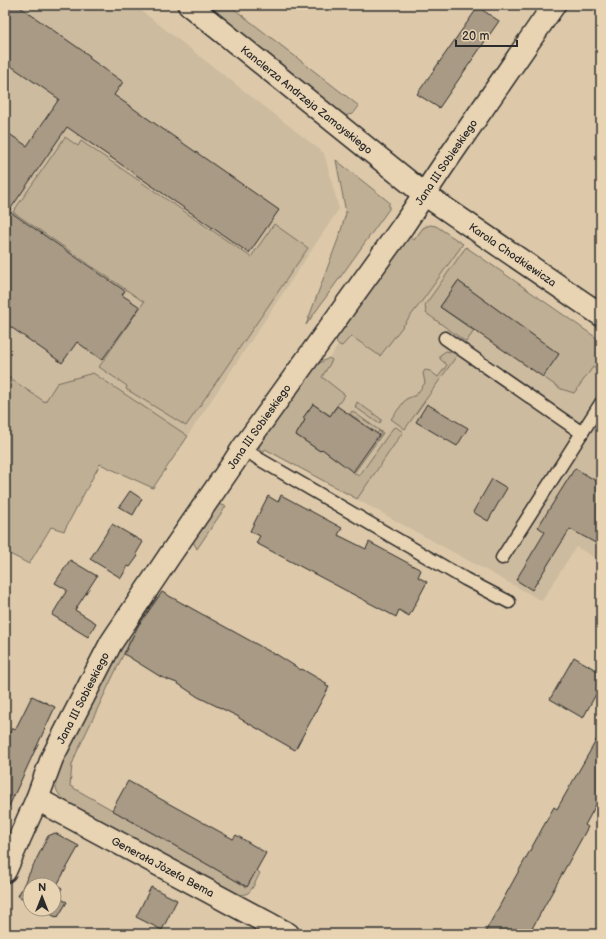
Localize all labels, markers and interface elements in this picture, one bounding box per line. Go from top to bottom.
scale bar [456,22,517,48]
text: 20 m [462,29,489,44]
street label: Kanclerza Andrzeja Zamoyskiego [238,43,375,157]
street label: Jana III Sobieskiego [413,117,480,208]
street label: Karola Chodkiewicza [466,221,559,289]
street label: Jana III Sobieskiego [225,382,294,472]
street label: Jana III Sobieskiego [54,650,112,746]
street label: Generała Józefa Bema [109,834,216,900]
north arrow [22,877,62,917]
text: N [38,881,46,894]

